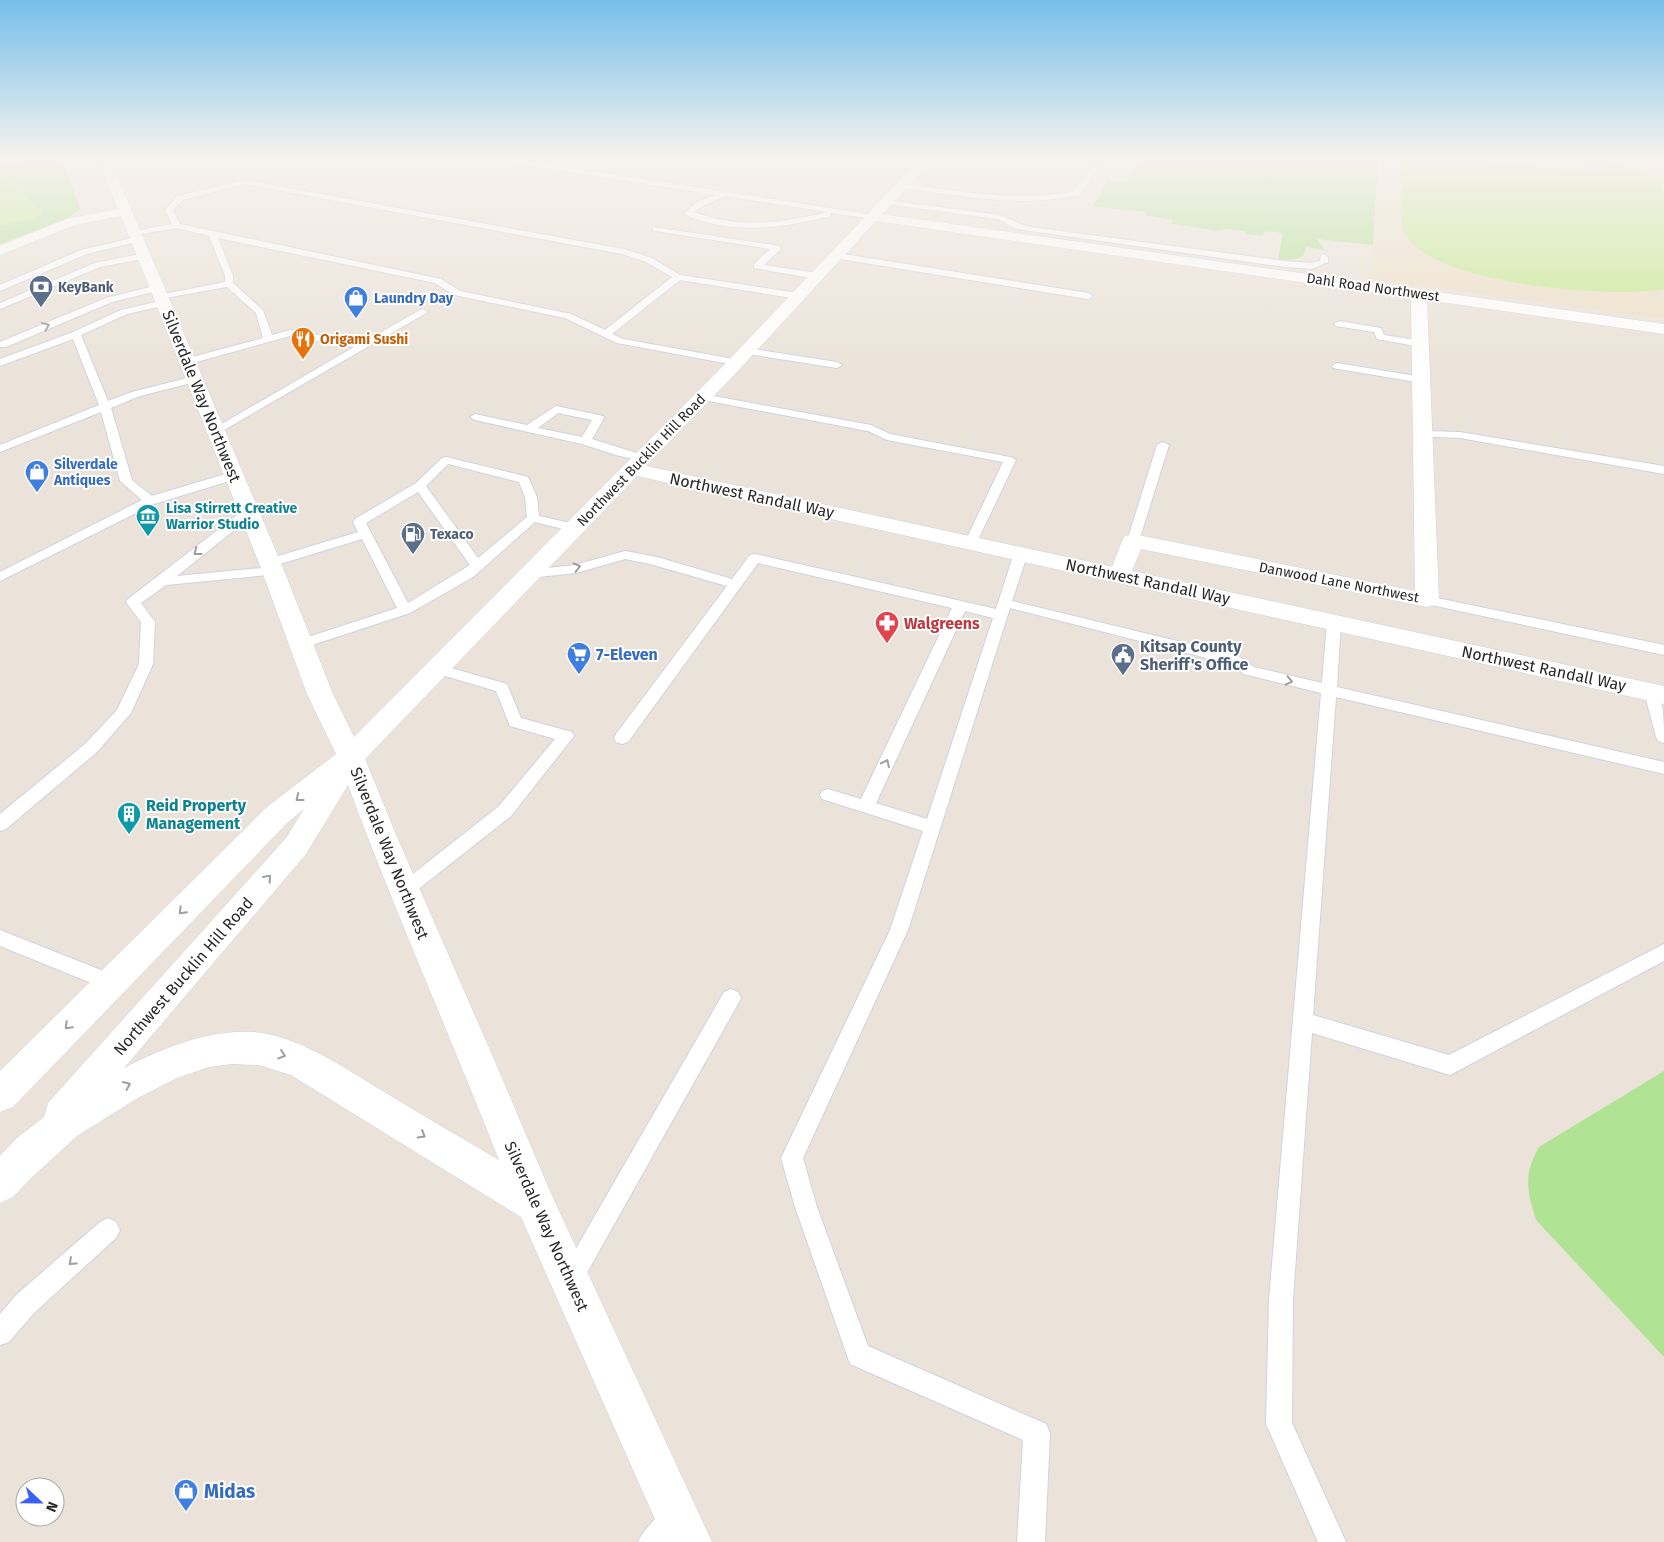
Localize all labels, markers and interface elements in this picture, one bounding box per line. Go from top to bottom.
street label: Dahl Road Northwest [1305,270,1441,305]
bank icon: KeyBank [28,274,54,308]
place label: KeyBank [58,279,114,296]
shop icon: Laundry Day [343,285,369,319]
place label: Laundry Day [374,290,454,307]
street label: Silverdale Way Northwest [158,307,245,485]
one-way arrow [42,322,50,332]
restaurant icon: Origami Sushi [290,326,316,360]
place label: Origami Sushi [320,331,408,348]
street label: Northwest Bucklin Hill Road [574,391,709,530]
place label: Silverdale Antiques [53,456,118,489]
shop icon: Silverdale Antiques [24,459,50,493]
street label: Northwest Randall Way [668,469,836,522]
place label: Lisa Stirrett Creative Warrior Studio [166,500,298,533]
museum icon: Lisa Stirrett Creative Warrior Studio [135,503,161,537]
fuel station icon: Texaco [400,521,426,555]
place label: Texaco [430,526,474,543]
one-way arrow [194,547,203,555]
street label: Northwest Randall Way [1064,555,1232,608]
street label: Danwood Lane Northwest [1257,559,1421,607]
one-way arrow [573,562,582,573]
pharmacy icon: Walgreens [874,610,900,644]
place label: Walgreens [904,614,980,633]
place label: Kitsap County Sheriff's Office [1140,637,1249,674]
supermarket icon: 7-Eleven [566,641,592,675]
public building icon: Kitsap County Sheriff's Office [1110,642,1136,676]
street label: Northwest Randall Way [1460,642,1628,695]
place label: 7-Eleven [596,645,658,664]
one-way arrow [1285,675,1294,686]
one-way arrow [880,759,891,768]
street label: Silverdale Way Northwest [346,764,433,942]
one-way arrow [295,792,305,801]
place label: Reid Property Management [146,796,247,833]
building icon: Reid Property Management [116,801,142,835]
one-way arrow [263,874,272,883]
street label: Northwest Bucklin Hill Road [110,894,257,1059]
one-way arrow [179,905,188,914]
one-way arrow [65,1021,74,1030]
one-way arrow [277,1049,285,1059]
one-way arrow [122,1081,131,1091]
one-way arrow [417,1129,426,1139]
street label: Silverdale Way Northwest [500,1138,593,1314]
one-way arrow [68,1256,77,1265]
north arrow [15,1477,65,1527]
shop icon: Midas [173,1478,199,1512]
place label: Midas [204,1480,255,1503]
text: N [42,1499,61,1514]

